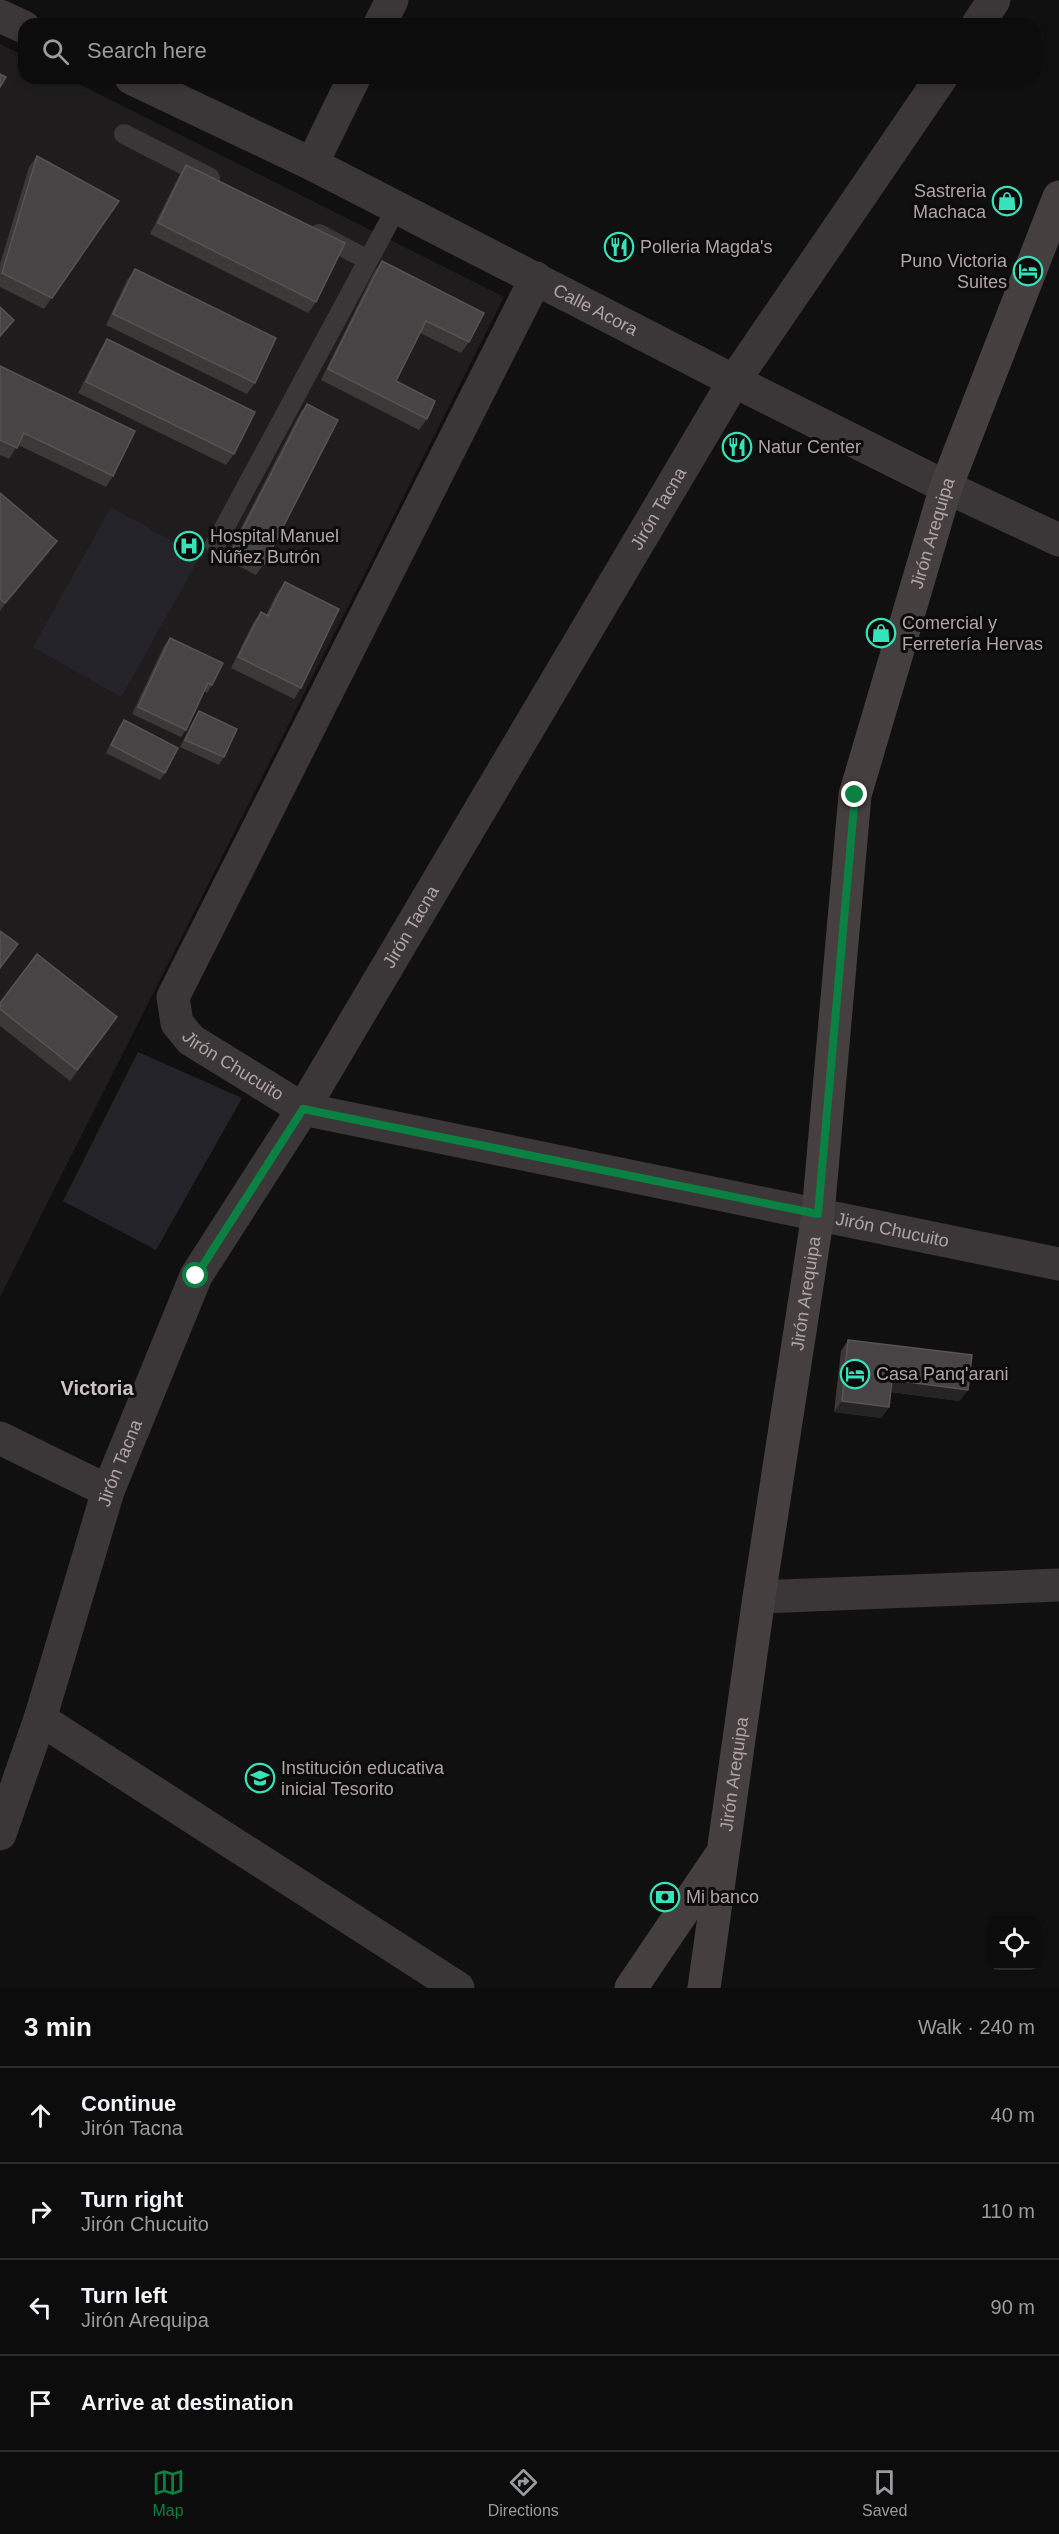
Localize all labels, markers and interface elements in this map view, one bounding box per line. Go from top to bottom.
search box [18,18,1041,84]
icon: search [39,35,72,68]
text: Search here [87,38,207,63]
place label: Sastreria Machaca [913,181,987,222]
shop icon: Sastreria Machaca [991,185,1023,217]
restaurant icon: Polleria Magda's [603,231,635,263]
place label: Polleria Magda's [640,237,773,257]
place label: Puno Victoria Suites [900,251,1008,292]
hotel icon: Puno Victoria Suites [1012,255,1044,287]
street label: Calle Acora [550,280,642,340]
restaurant icon: Natur Center [721,431,753,463]
place label: Natur Center [758,437,861,457]
street label: Jirón Tacna [626,463,691,553]
street label: Jirón Arequipa [906,474,959,591]
place label: Hospital Manuel Núñez Butrón [210,526,339,567]
hospital icon: Hospital Manuel Núñez Butrón [173,530,205,562]
place label: Comercial y Ferretería Hervas [902,613,1043,654]
shop icon: Comercial y Ferretería Hervas [865,617,897,649]
route end [841,781,867,807]
street label: Jirón Tacna [379,881,443,971]
street label: Jirón Chucuito [178,1027,287,1105]
street label: Jirón Chucuito [834,1208,951,1251]
street label: Jirón Arequipa [787,1234,825,1352]
route start [182,1262,208,1288]
hotel icon: Casa Panq'arani [839,1358,871,1390]
place label: Casa Panq'arani [876,1364,1009,1384]
district label: Victoria [61,1377,134,1399]
street label: Jirón Tacna [94,1416,146,1509]
street label: Jirón Arequipa [716,1715,752,1833]
place label: Institución educativa inicial Tesorito [281,1758,445,1799]
school or university icon: Institución educativa inicial Tesorito [244,1762,276,1794]
bank icon: Mi banco [649,1881,681,1913]
place label: Mi banco [686,1887,759,1907]
map controls [987,1916,1041,1970]
button: locate [987,1916,1041,1970]
text: 3 min [24,2012,92,2042]
text: Walk · 240 m [918,2016,1035,2038]
text: Continue [81,2091,176,2116]
icon: ahead [24,2099,57,2132]
text: 40 m [991,2104,1035,2126]
text: Jirón Tacna [81,2117,183,2139]
text: Turn right [81,2187,183,2212]
icon: right [24,2195,57,2228]
text: 110 m [981,2200,1035,2222]
text: Jirón Chucuito [81,2213,209,2235]
text: Turn left [81,2283,167,2308]
icon: left [24,2291,57,2324]
text: 90 m [991,2296,1035,2318]
text: Jirón Arequipa [81,2309,209,2331]
icon: arrive [24,2387,57,2420]
text: Arrive at destination [81,2390,294,2415]
tab: Map [152,2466,185,2520]
tab: Directions [488,2466,559,2520]
tab: Saved [862,2466,907,2520]

